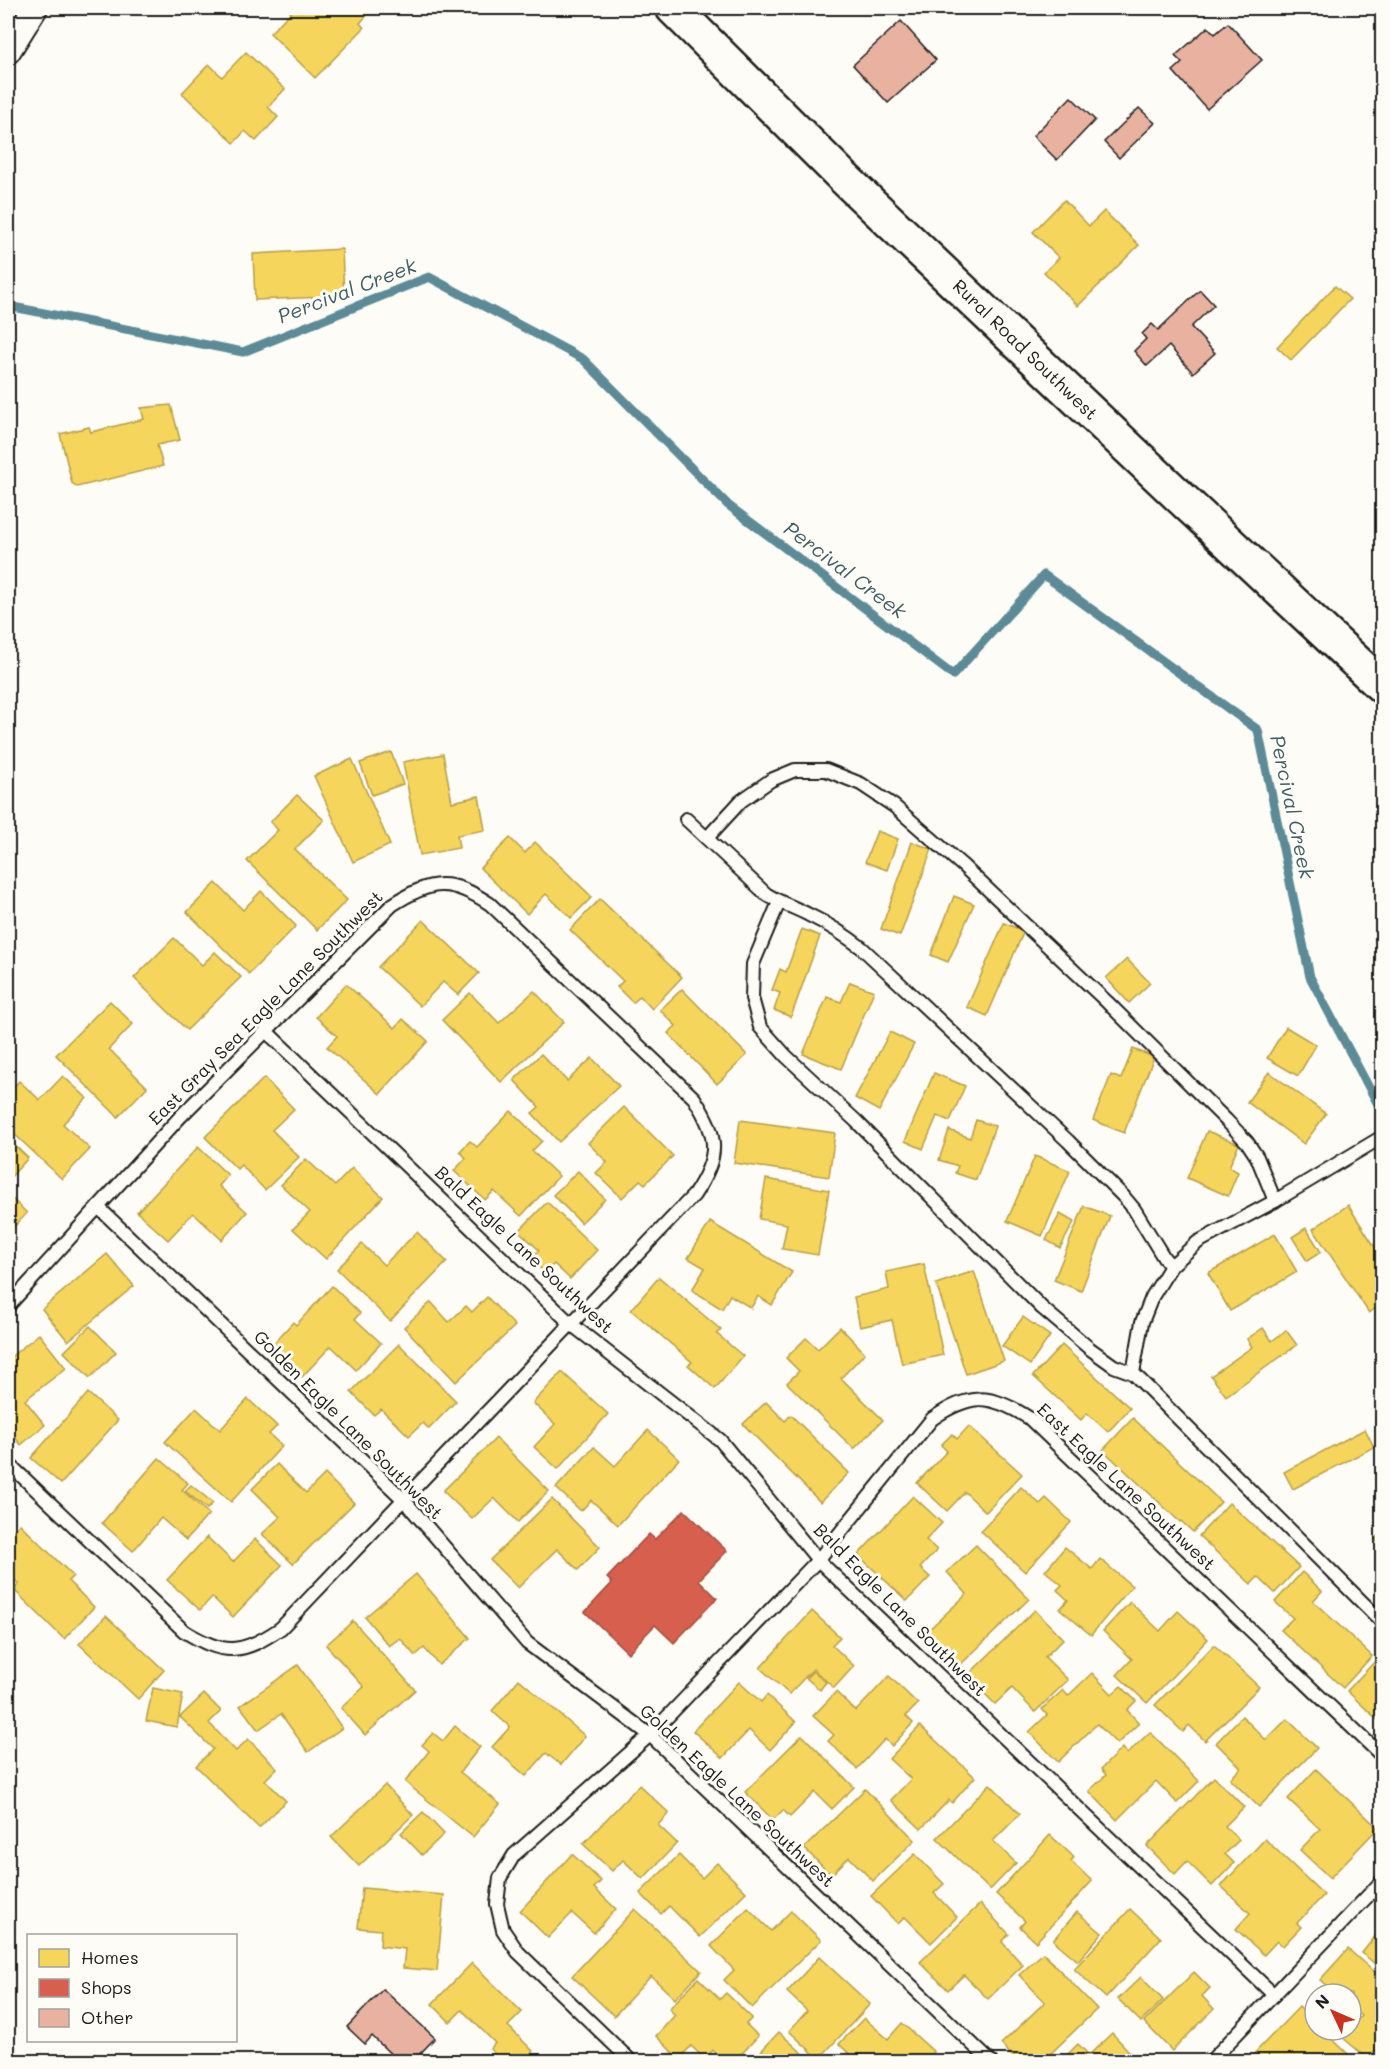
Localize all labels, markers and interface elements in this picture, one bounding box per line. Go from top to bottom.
water label: Percival Creek [274,252,420,328]
street label: Rural Road Southwest [948,274,1103,425]
water label: Percival Creek [779,515,912,624]
water label: Percival Creek [1265,732,1321,882]
street label: East Gray Sea Eagle Lane Southwest [143,885,388,1130]
street label: Bald Eagle Lane Southwest [430,1160,619,1338]
street label: Golden Eagle Lane Southwest [249,1324,449,1524]
street label: East Eagle Lane Southwest [1032,1397,1221,1575]
street label: Bald Eagle Lane Southwest [809,1518,992,1701]
street label: Golden Eagle Lane Southwest [635,1698,840,1892]
legend [27,1934,237,2042]
text: Homes [81,1945,139,1969]
text: Shops [81,1975,132,1999]
north arrow [1303,1982,1363,2042]
text: N [1310,1990,1334,2013]
text: Other [81,2005,134,2029]

